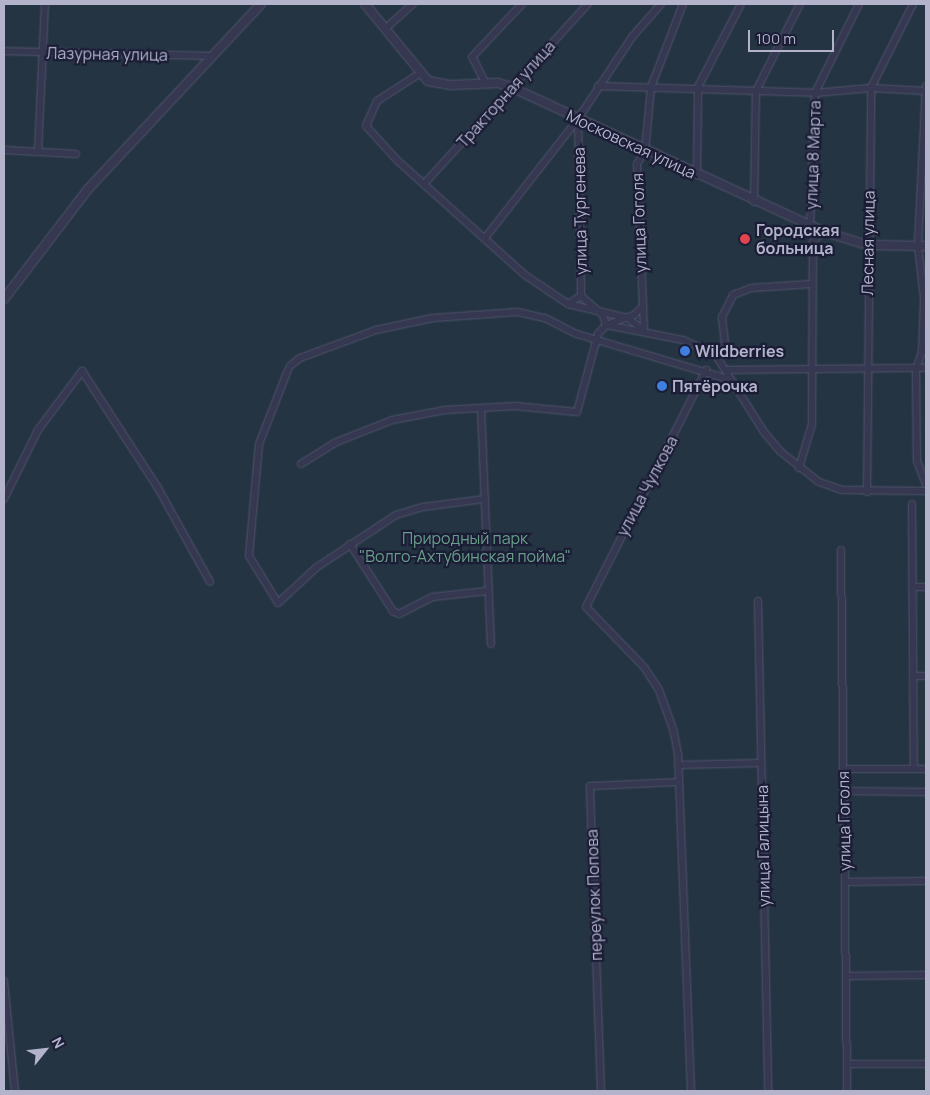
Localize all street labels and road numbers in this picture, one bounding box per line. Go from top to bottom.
street label: Тракторная улица [453,36,559,152]
street label: Лазурная улица [46,43,168,65]
street label: улица 8 Марта [801,100,825,210]
street label: Московская улица [563,106,699,182]
street label: улица Тургенева [569,147,591,275]
street label: улица Гоголя [628,173,650,273]
street label: Лесная улица [857,190,879,296]
street label: улица Чулкова [613,433,681,539]
street label: улица Гоголя [834,771,854,871]
street label: улица Галицына [752,785,774,907]
street label: переулок Попова [582,829,606,961]

